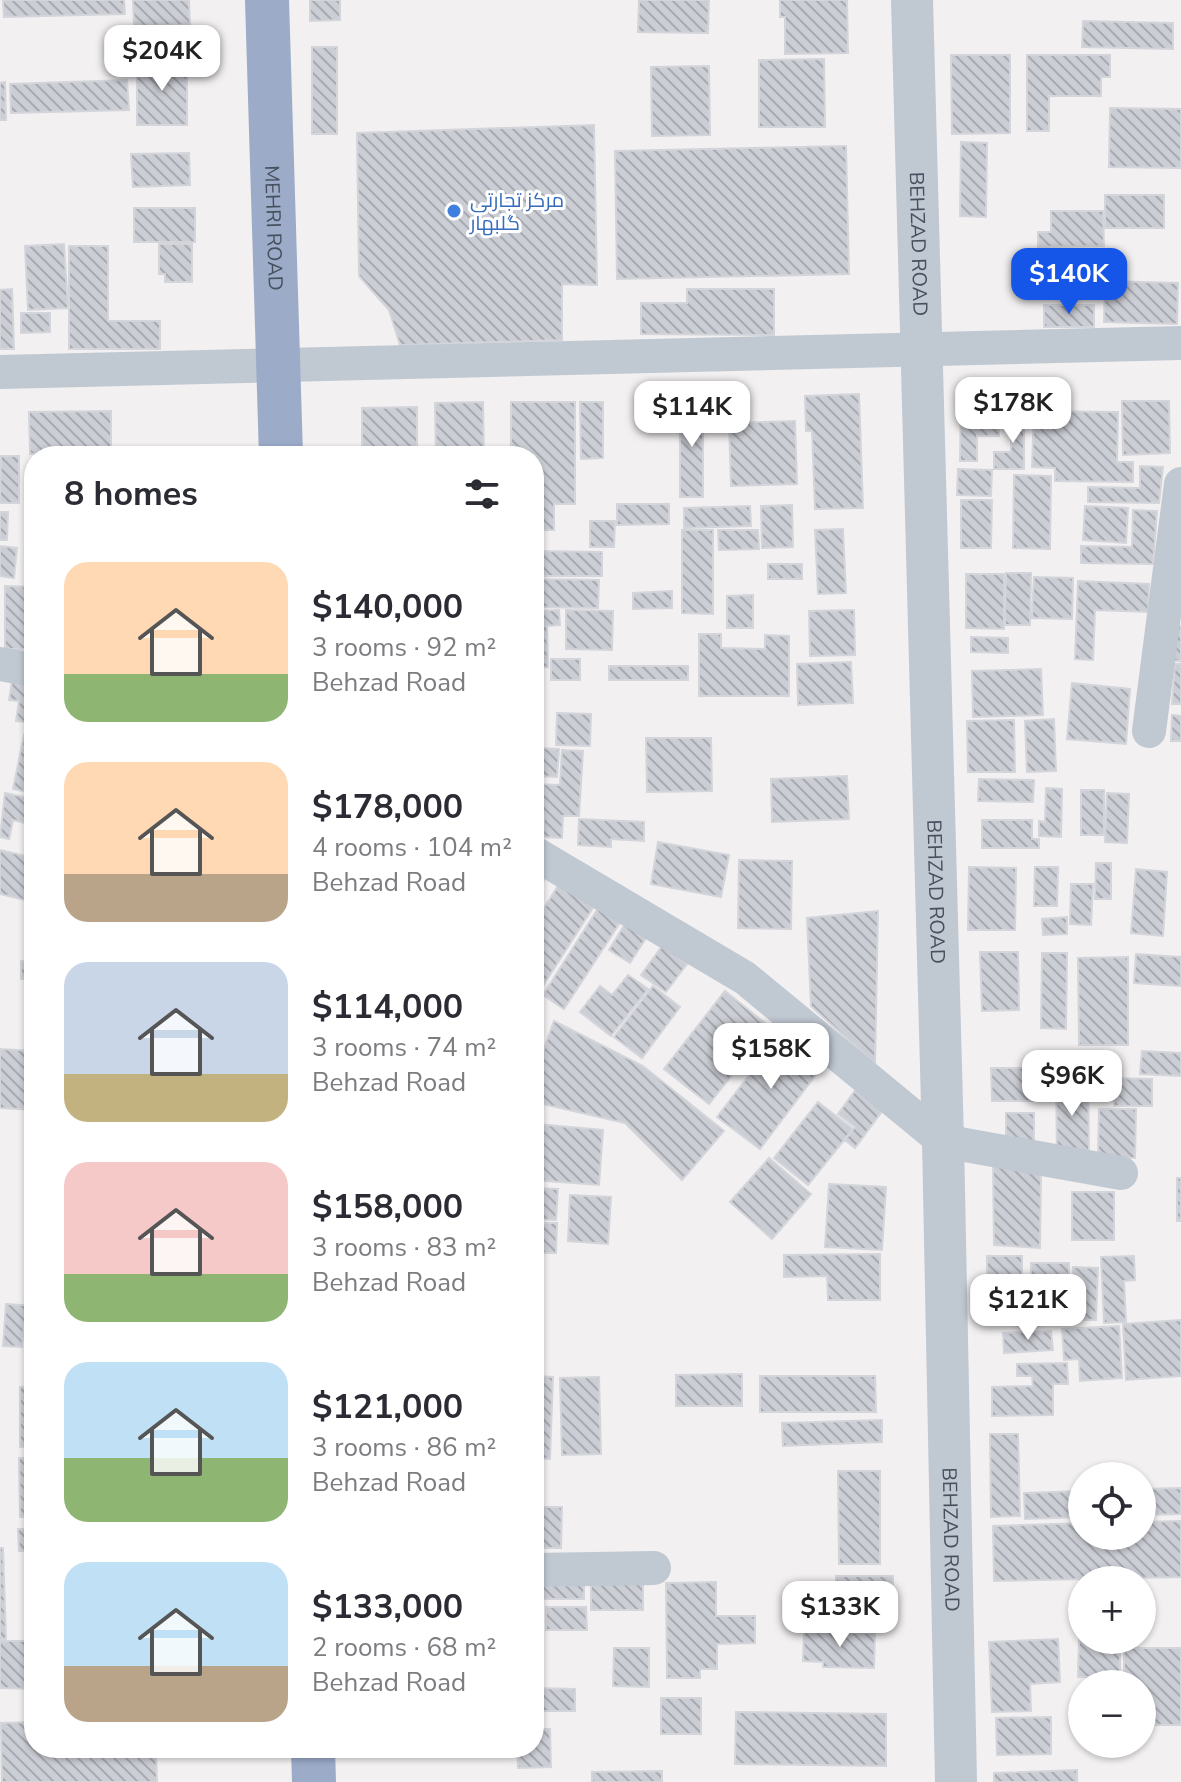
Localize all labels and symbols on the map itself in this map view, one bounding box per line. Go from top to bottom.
pin: $204K [106,25,218,93]
street label: MEHRI ROAD [258,165,289,291]
street label: BEHZAD ROAD [903,171,934,316]
place label: مرکز تجارتی گلبهار [469,187,564,237]
marker: مرکز تجارتی گلبهار [445,202,463,220]
pin: $140K [1013,248,1125,316]
pin: $178K [957,377,1069,445]
pin: $114K [636,381,748,449]
street label: BEHZAD ROAD [920,819,951,964]
pin: $158K [715,1023,827,1091]
pin: $96K [1025,1050,1119,1118]
pin: $121K [972,1274,1084,1342]
street label: BEHZAD ROAD [936,1467,966,1612]
pin: $133K [784,1581,896,1649]

